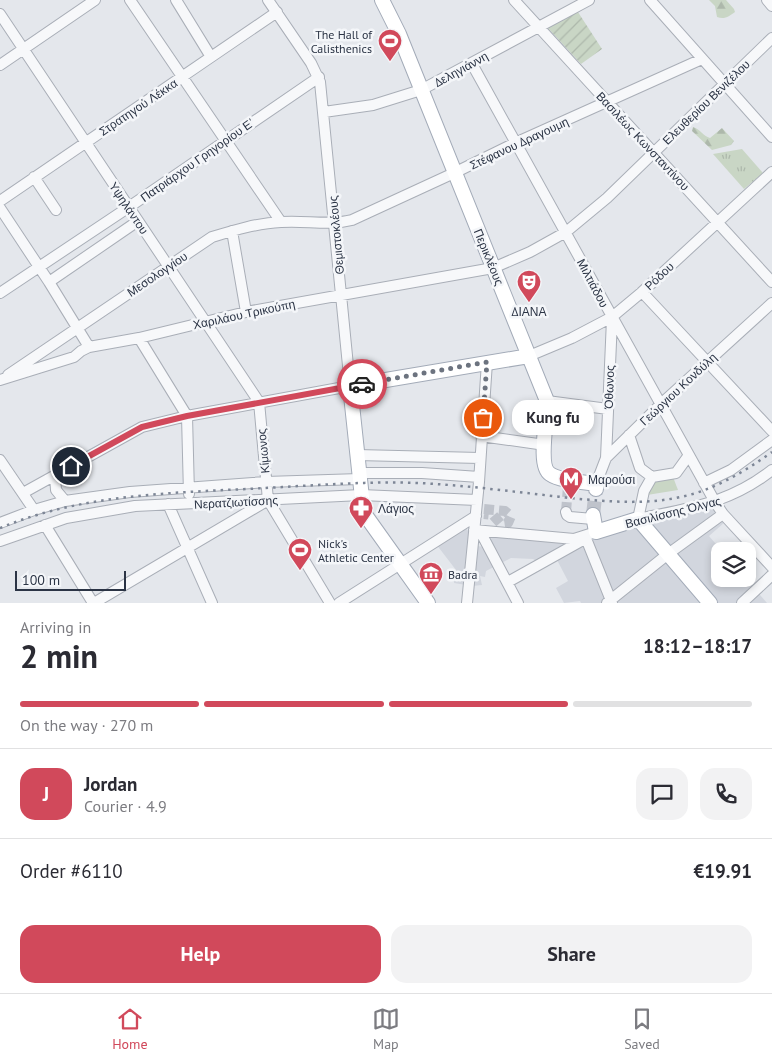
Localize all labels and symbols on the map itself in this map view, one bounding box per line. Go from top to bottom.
place label: The Hall of Calisthenics [311,27,373,56]
sports icon: The Hall of Calisthenics [377,28,403,62]
street label: Δεληγιάννη [432,48,490,90]
street label: Ελευθερίου Βενιζέλου [659,56,753,148]
street label: Στρατηγού Λέκκα [96,75,180,139]
street label: Βασιλέως Κωνσταντίνου [593,89,693,193]
street label: Στέφανου Δραγουμη [467,114,571,172]
street label: Πατριάρχου Γρηγορίου Ε' [137,115,257,205]
street label: Υψηλάντου [106,179,152,237]
street label: Θεμιστοκλέους [325,195,347,275]
street label: Περικλέους [471,226,507,288]
street label: Μεσολογγίου [124,248,190,300]
street label: Μιλτιάδου [574,256,612,310]
street label: Ρόδου [641,259,677,293]
theatre icon: ΔΙΑΝΑ [516,269,542,303]
street label: Χαριλάου Τρικούπη [191,296,297,332]
place label: ΔΙΑΝΑ [512,304,546,319]
street label: Γεώργιου Κονδύλη [636,350,720,428]
courier [337,359,387,409]
street label: Όθωνος [601,365,617,410]
pin [462,397,504,439]
callout: Kung fu [513,400,596,436]
street label: Κίμωνος [254,428,272,474]
pin [50,445,92,487]
metro station icon: Μαρούσι [558,466,584,500]
place label: Μαρούσι [588,472,635,487]
street label: Νερατζιωτίσσης [194,492,279,512]
street label: Βασιλίσσης Όλγας [624,493,723,531]
pharmacy icon: Λάγιος [348,495,374,529]
place label: Λάγιος [378,501,414,516]
place label: Nick's Athletic Center [318,536,394,565]
sports icon: Nick's Athletic Center [287,537,313,571]
museum icon: Badra [418,561,444,595]
place label: Badra [448,567,477,582]
scale bar [15,568,126,591]

